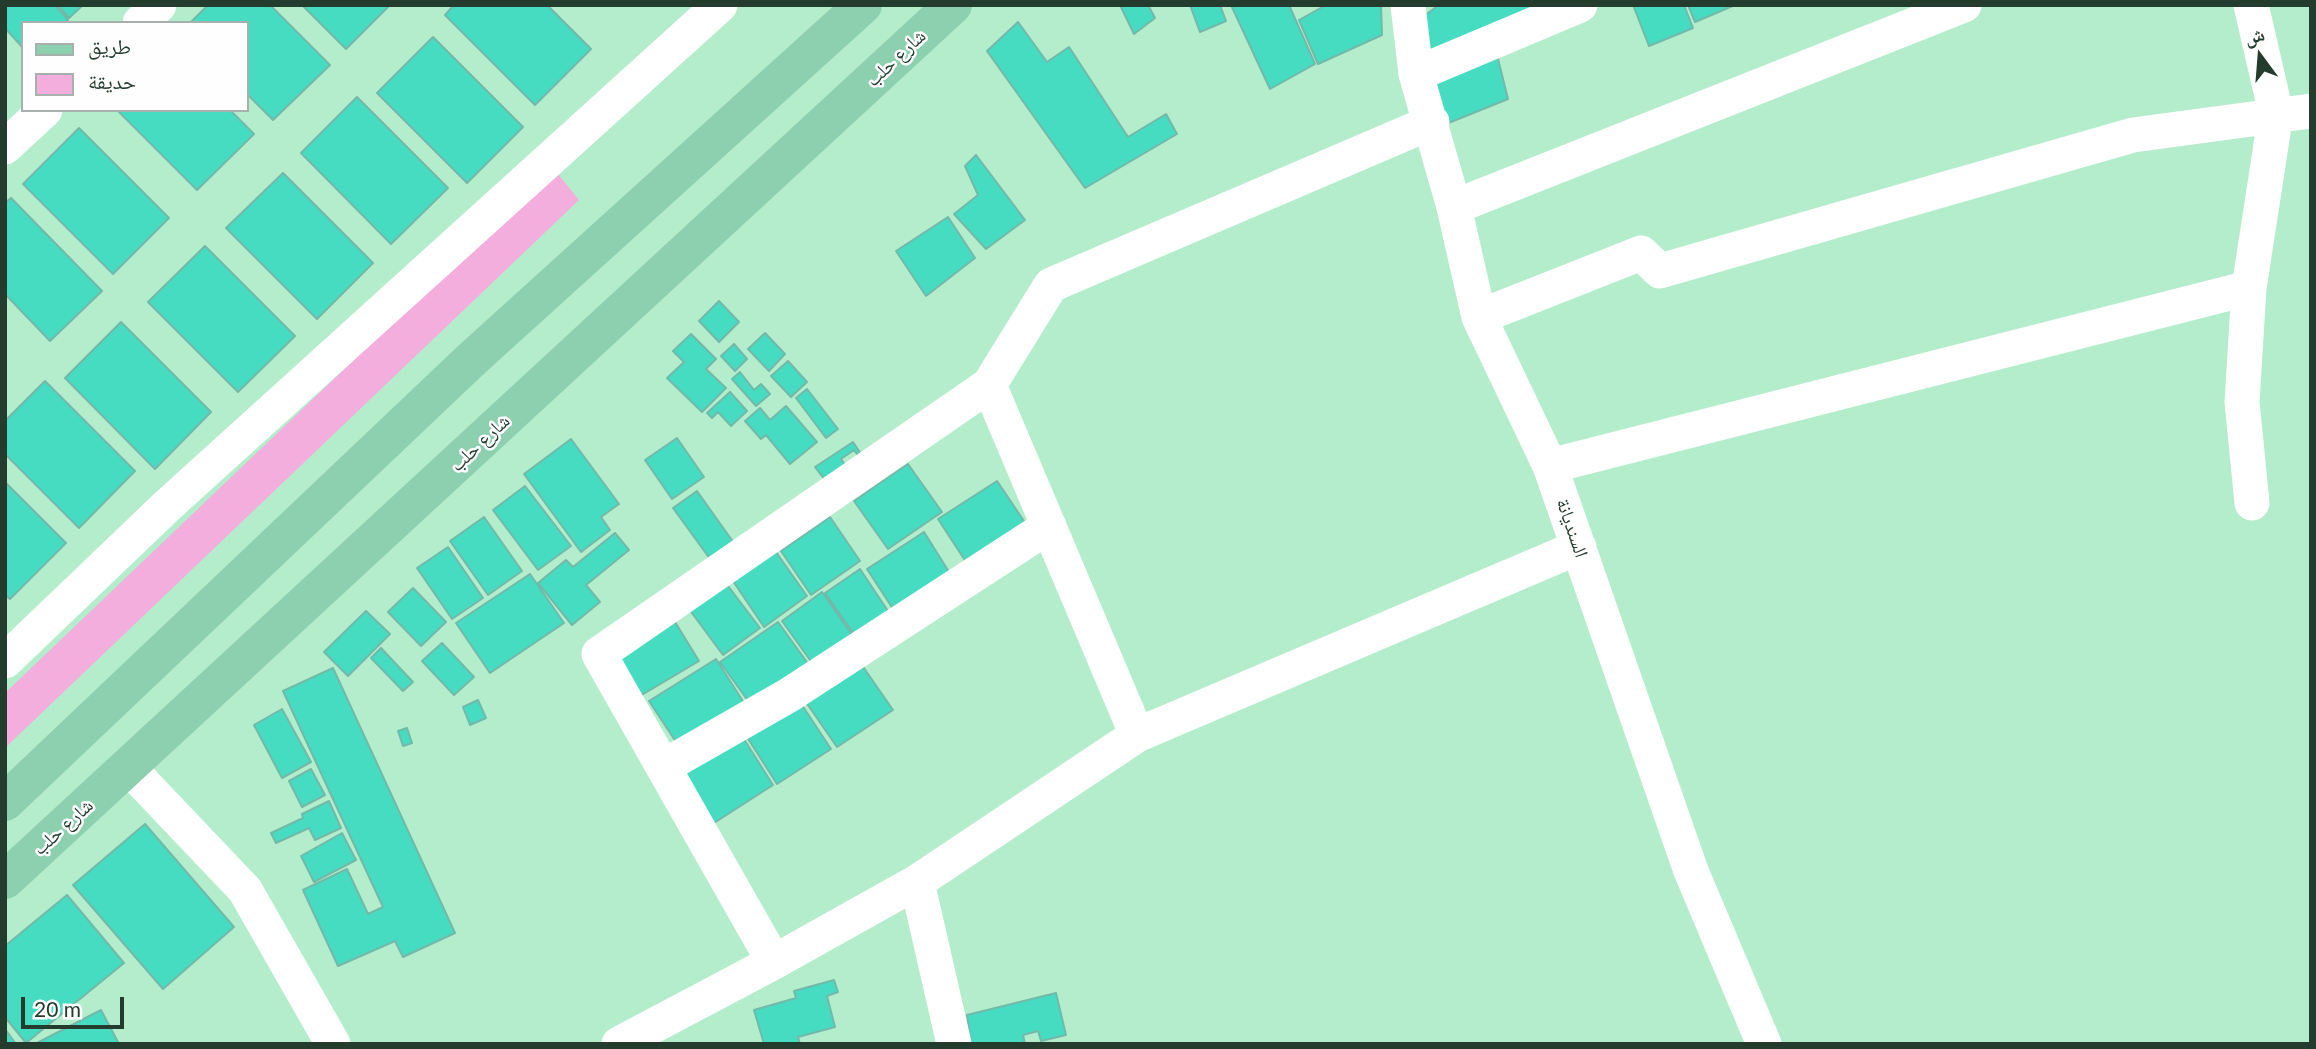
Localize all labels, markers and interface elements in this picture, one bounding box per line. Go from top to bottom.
legend [21,21,248,112]
north arrow [2225,21,2295,91]
text: ش [2241,22,2267,49]
street label: شارع حلب [861,25,931,91]
text: طريق [88,33,131,58]
text: حديقة [88,68,136,93]
street label: شارع حلب [445,410,515,476]
street label: السنديانة [1551,496,1593,560]
street label: شارع حلب [28,794,98,860]
scale bar [24,982,128,1026]
text: 20 m [34,996,81,1021]

